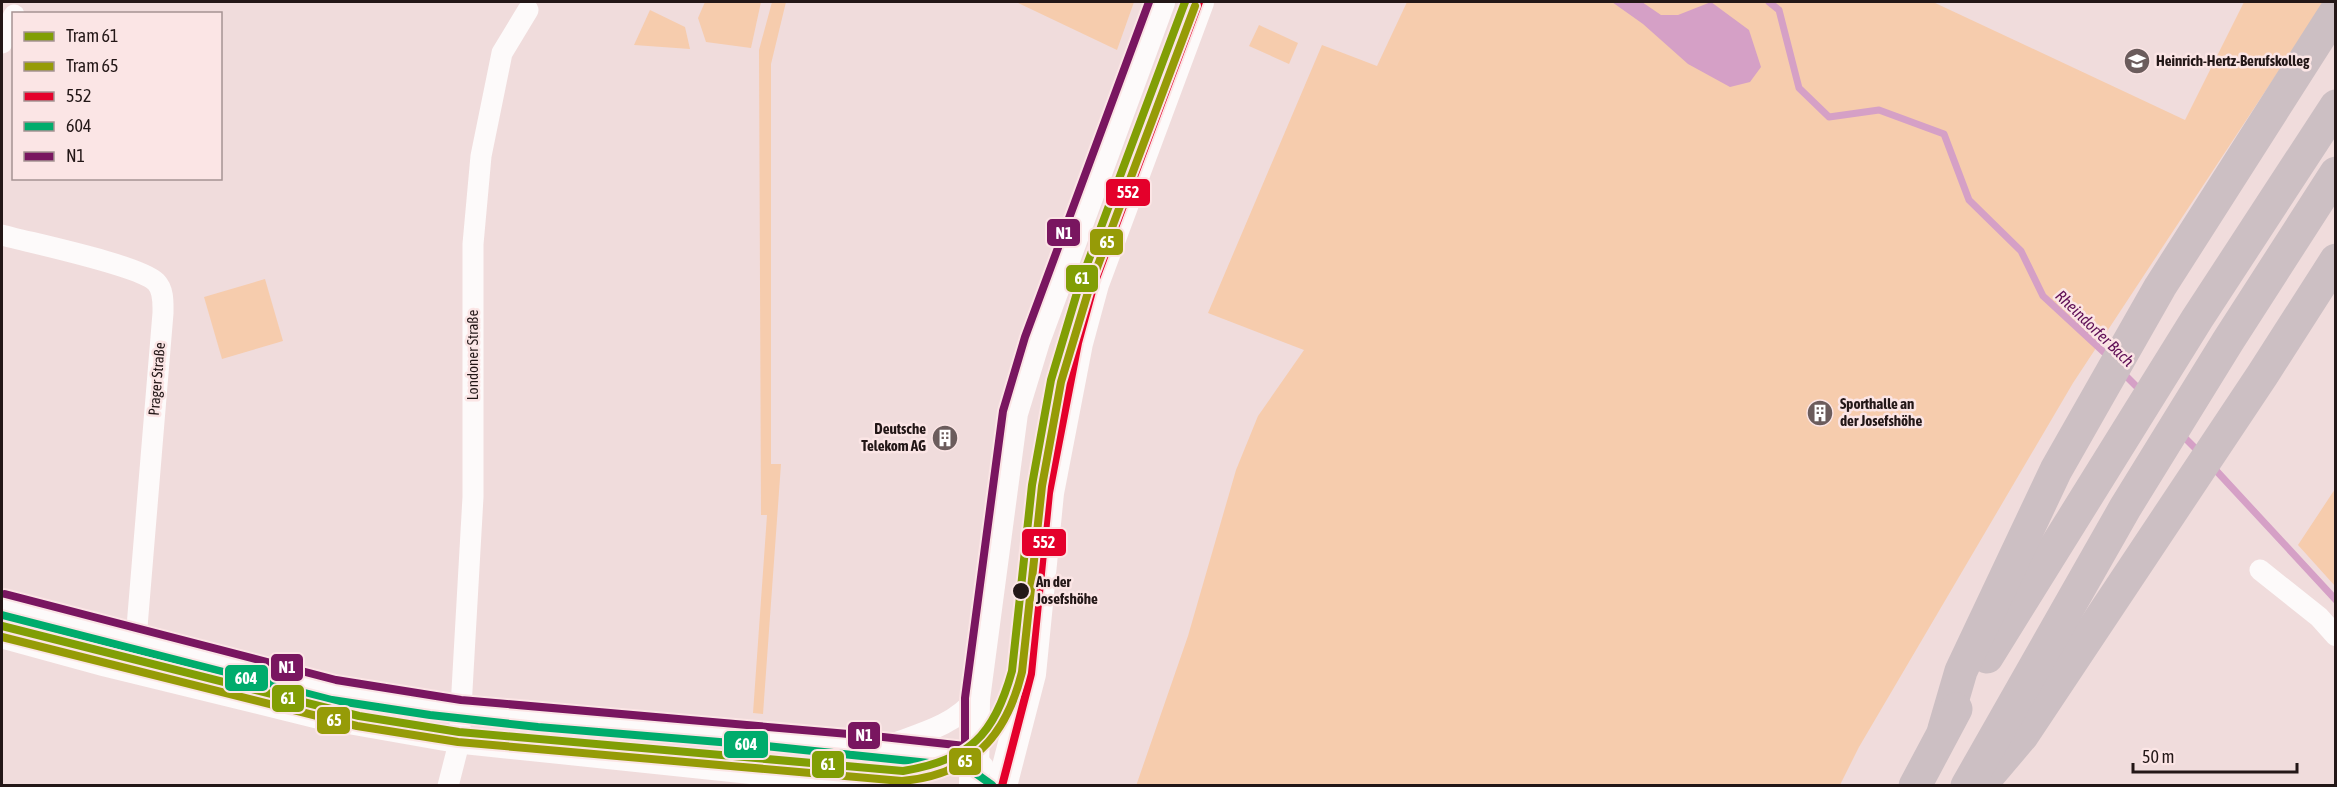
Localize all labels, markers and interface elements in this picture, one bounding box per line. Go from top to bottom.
legend [12,12,222,180]
text: Tram 61 [66,25,119,46]
school or university icon: Heinrich-Hertz-Berufskolleg [2122,46,2152,76]
place label: Heinrich-Hertz-Berufskolleg [2156,52,2310,69]
text: Tram 65 [66,55,119,76]
text: 552 [66,85,91,106]
text: 604 [66,115,91,136]
text: N1 [66,145,85,166]
line badge: 552 [1105,178,1151,207]
text: 552 [1117,183,1139,201]
line badge: N1 [1046,218,1081,247]
text: N1 [1056,224,1073,242]
line badge: 65 [1089,228,1124,256]
text: 65 [1099,233,1115,251]
line badge: 61 [1065,264,1099,293]
text: 61 [1074,269,1090,287]
water label: Rheindorfer Bach [2052,286,2138,370]
street label: Londoner Straße [464,310,481,400]
street label: Prager Straße [145,341,168,416]
place label: Sporthalle an der Josefshöhe [1840,395,1922,429]
building icon: Sporthalle an der Josefshöhe [1805,398,1835,428]
place label: Deutsche Telekom AG [861,420,926,454]
building icon: Deutsche Telekom AG [930,423,960,453]
line badge: 552 [1021,528,1067,557]
text: 552 [1033,533,1055,551]
place label: An der Josefshöhe [1035,573,1098,607]
marker: An der Josefshöhe [1011,581,1031,601]
line badge: N1 [270,653,304,682]
text: N1 [279,658,296,676]
line badge: 604 [224,664,269,692]
text: 604 [235,669,258,687]
line badge: 61 [271,684,305,713]
text: 61 [280,689,296,707]
line badge: 65 [316,706,351,735]
text: 65 [326,711,342,729]
line badge: N1 [847,721,881,750]
text: N1 [856,726,873,744]
line badge: 604 [723,730,769,759]
text: 604 [735,735,758,753]
scale bar [2133,736,2296,774]
text: 50 m [2142,746,2174,767]
line badge: 65 [948,747,982,776]
line badge: 61 [811,750,845,779]
text: 65 [957,752,973,770]
text: 61 [820,755,836,773]

